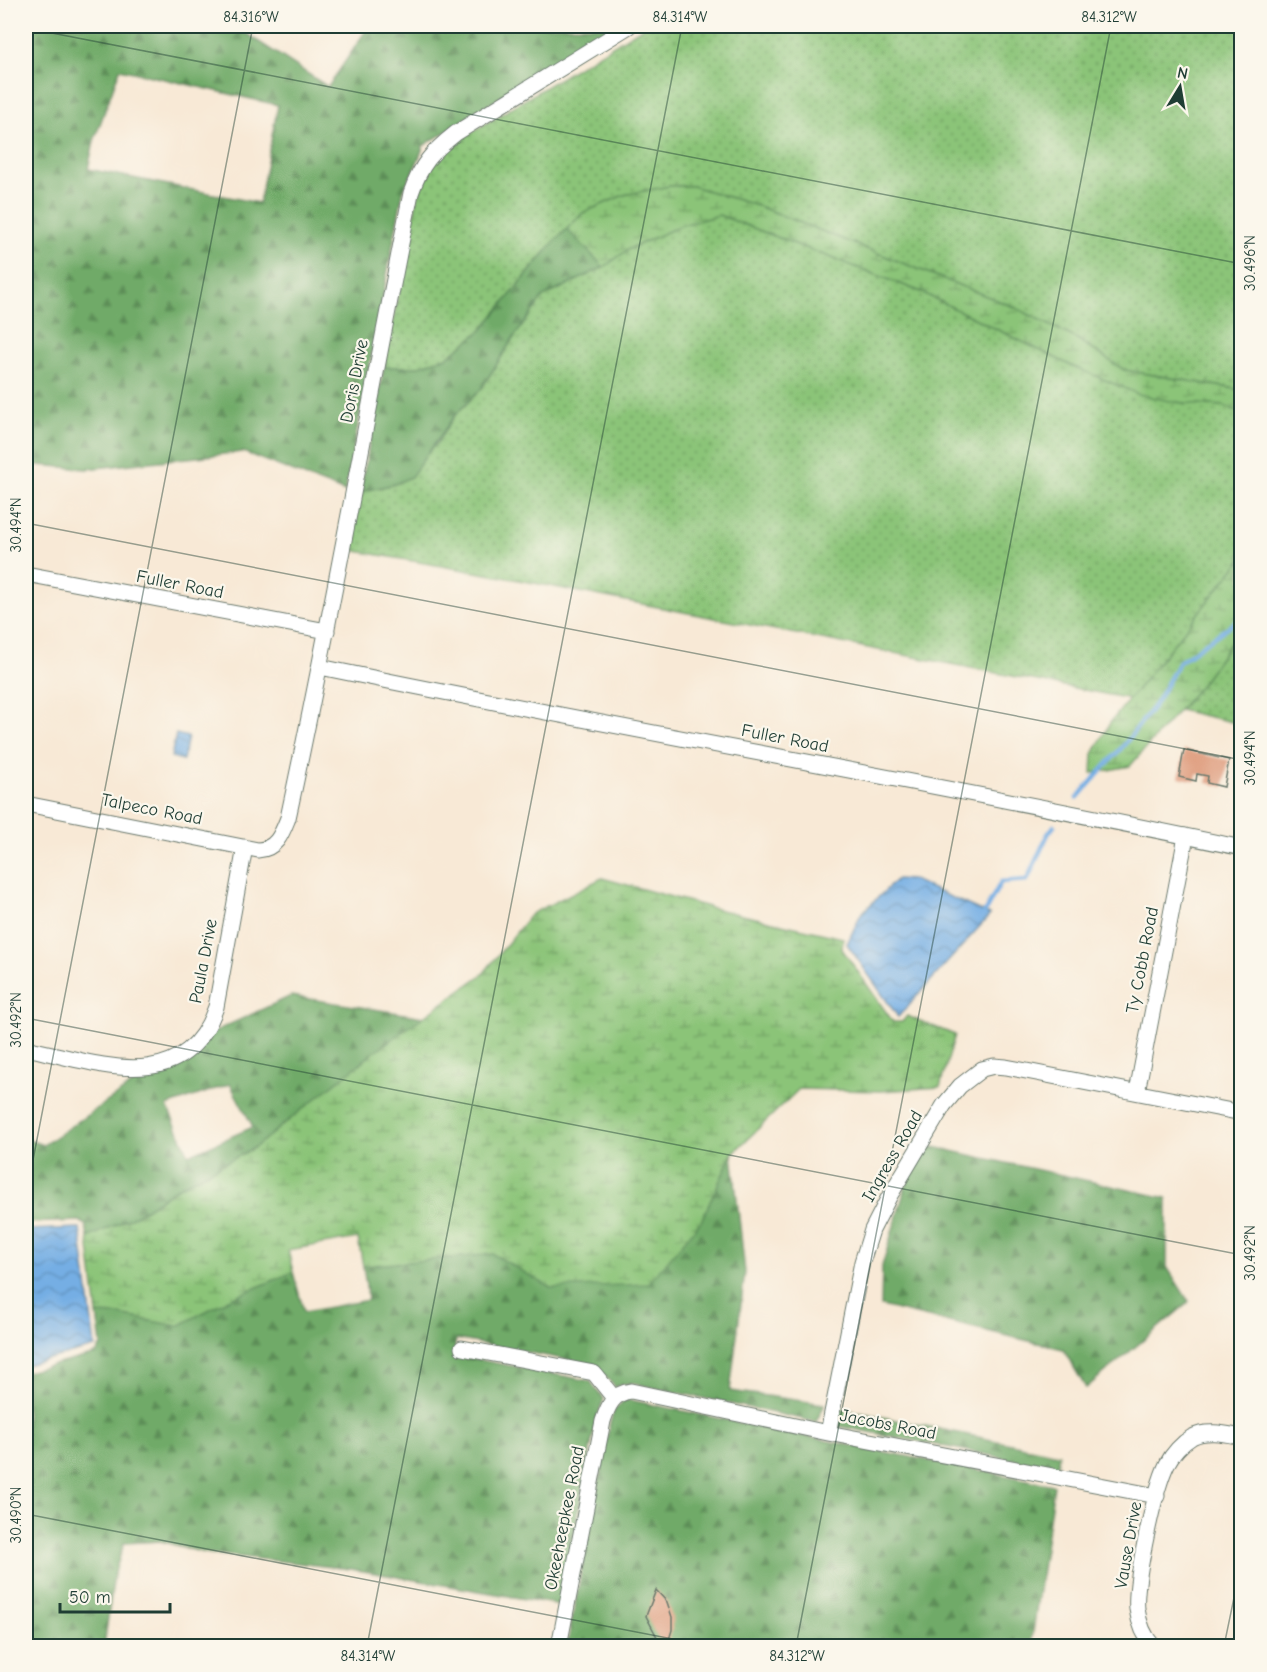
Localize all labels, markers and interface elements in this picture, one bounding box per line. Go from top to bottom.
text: 84.316°W [223,8,279,26]
text: 84.314°W [653,8,707,26]
text: 84.312°W [1081,8,1137,26]
north arrow [1150,57,1210,117]
text: N [1176,63,1190,83]
text: 30.496°N [1241,235,1259,291]
street label: Doris Drive [336,338,373,424]
text: 30.494°N [7,497,25,553]
street label: Fuller Road [134,566,225,603]
street label: Fuller Road [739,720,830,757]
text: 30.494°N [1241,730,1259,786]
street label: Talpeco Road [100,789,204,830]
street label: Ty Cobb Road [1122,905,1163,1015]
street label: Paula Drive [185,917,222,1005]
text: 30.492°N [7,992,25,1048]
street label: Ingress Road [858,1107,927,1206]
text: 30.492°N [1241,1225,1259,1281]
street label: Jacobs Road [838,1405,938,1444]
street label: Okeeheepkee Road [540,1444,589,1592]
text: 30.490°N [7,1487,25,1543]
street label: Vause Drive [1110,1500,1147,1590]
scale bar [60,1576,170,1614]
text: 50 m [69,1587,111,1608]
text: 84.314°W [341,1647,395,1665]
text: 84.312°W [769,1647,825,1665]

